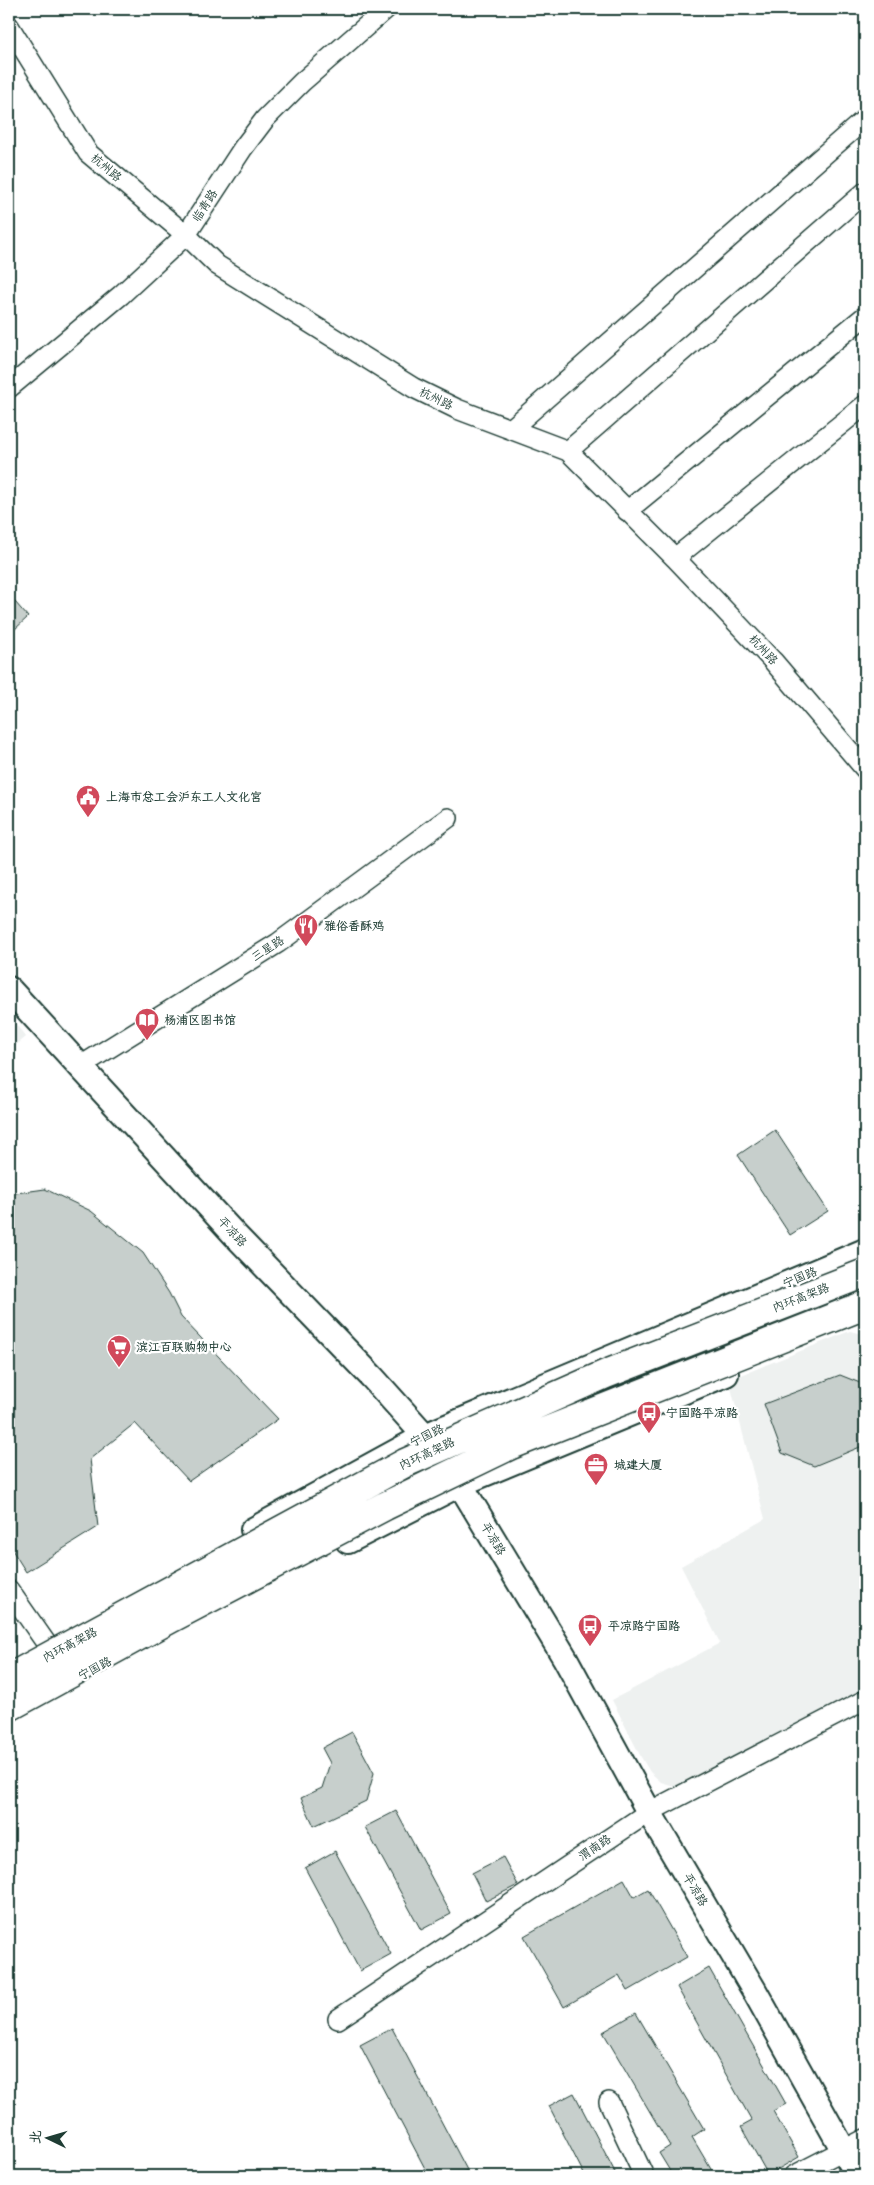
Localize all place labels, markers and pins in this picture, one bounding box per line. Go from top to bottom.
public building icon: 上海市总工会沪东工人文化宫 [75,784,101,818]
place label: 上海市总工会沪东工人文化宫 [106,790,262,805]
restaurant icon: 雅俗香酥鸡 [293,913,319,947]
place label: 雅俗香酥鸡 [324,919,384,934]
library icon: 杨浦区图书馆 [134,1007,160,1041]
place label: 杨浦区图书馆 [164,1013,236,1028]
supermarket icon: 滨江百联购物中心 [106,1334,132,1368]
place label: 滨江百联购物中心 [136,1340,232,1355]
bus stop icon: 宁国路平凉路 [636,1400,662,1434]
place label: 宁国路平凉路 [666,1406,738,1421]
office icon: 城建大厦 [583,1452,609,1486]
place label: 城建大厦 [614,1458,662,1473]
bus stop icon: 平凉路宁国路 [577,1613,603,1647]
place label: 平凉路宁国路 [608,1619,680,1634]

